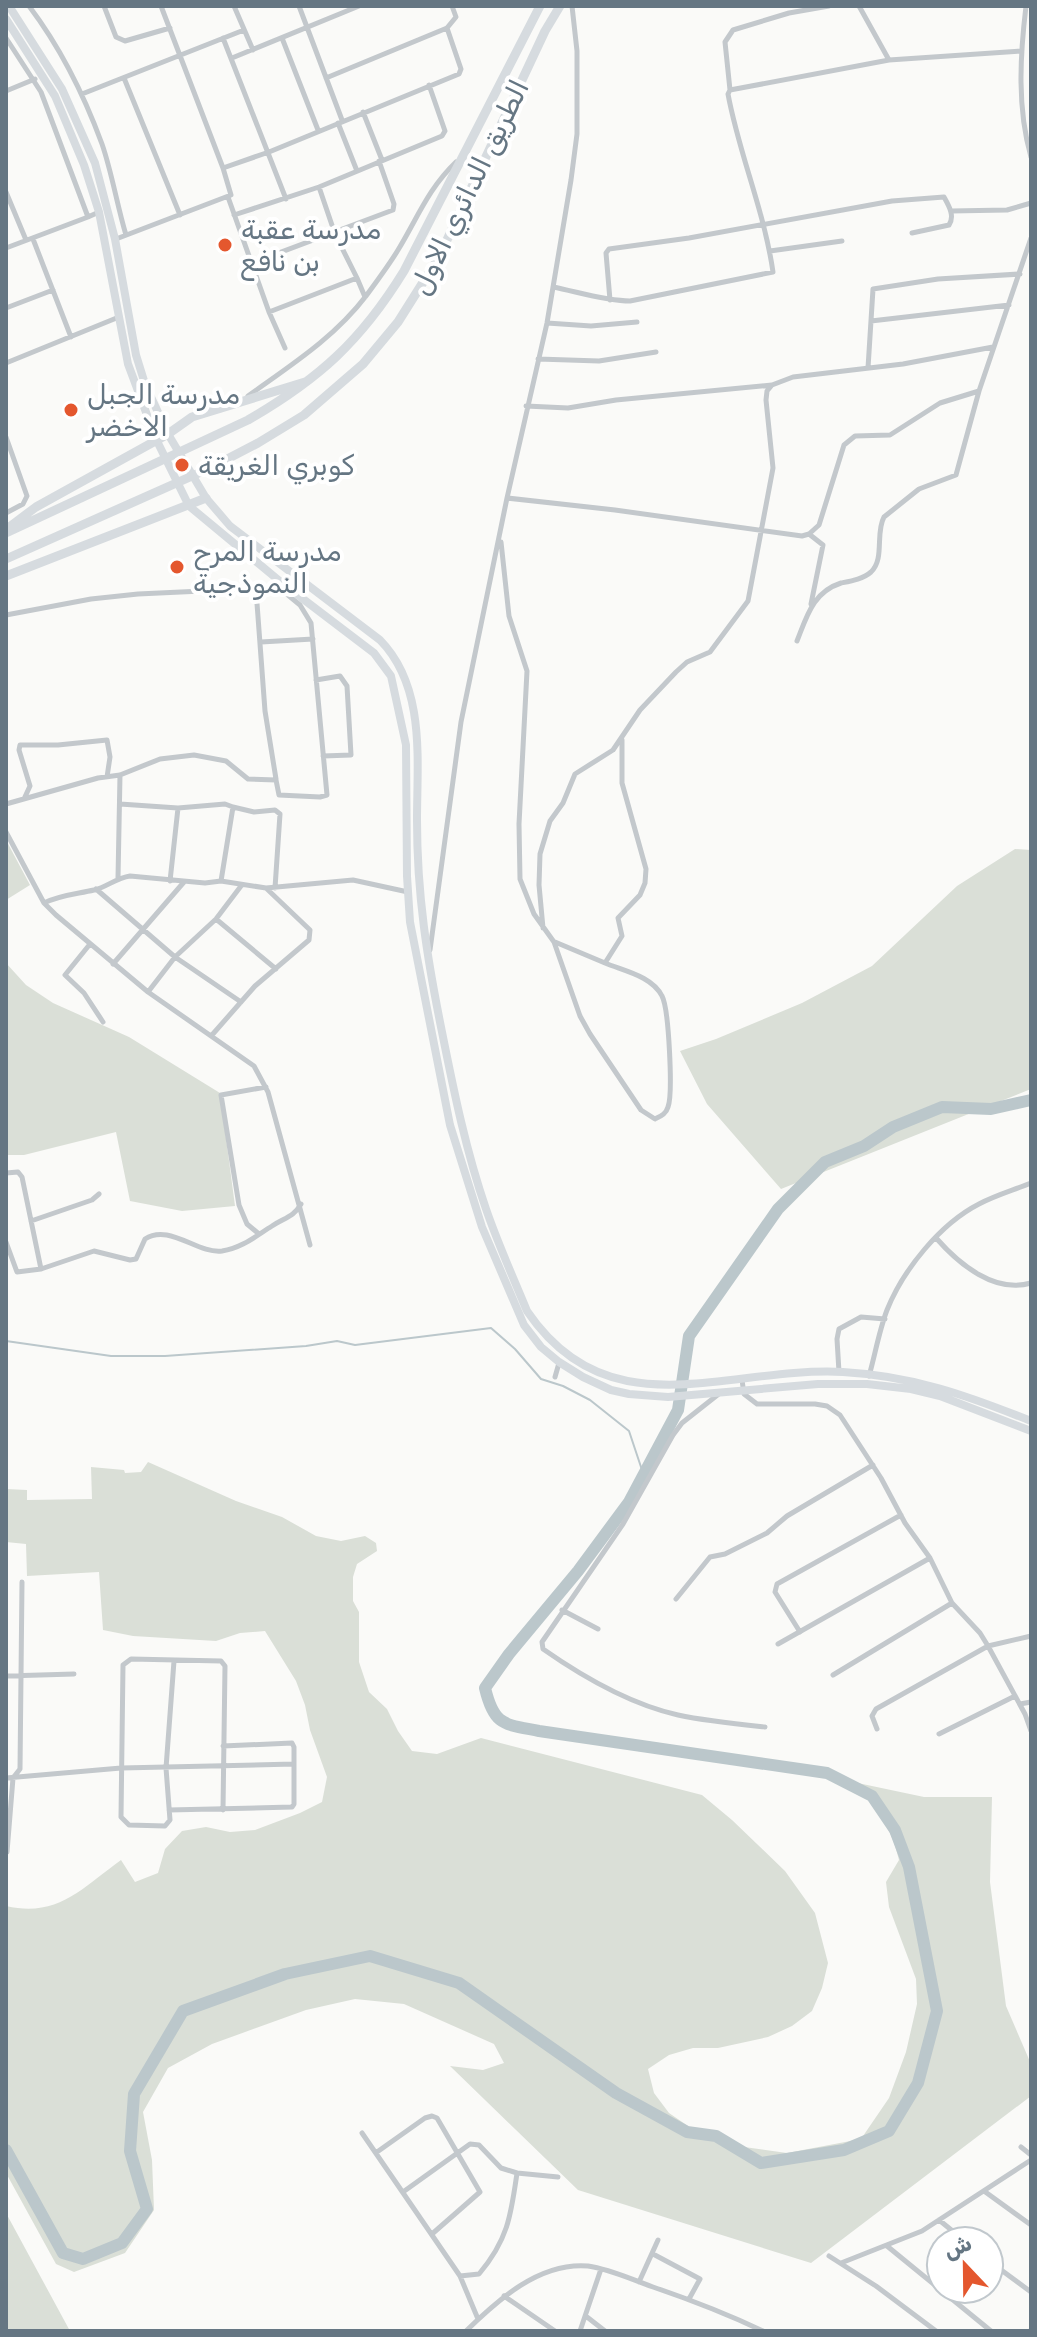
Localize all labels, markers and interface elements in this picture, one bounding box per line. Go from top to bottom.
street label: الطريق الدائري الاول [403,74,539,301]
place label: مدرسة عقبة بن نافع [241,213,381,281]
marker: مدرسة عقبة بن نافع [216,236,234,254]
place label: مدرسة الجبل الاخضر [85,378,240,443]
marker: مدرسة الجبل الاخضر [62,401,80,419]
place label: كوبري الغريقة [198,449,355,485]
marker: كوبري الغريقة [173,456,191,474]
place label: مدرسة المرح النموذجية [193,535,341,600]
marker: مدرسة المرح النموذجية [168,558,186,576]
north arrow [925,2225,1005,2305]
text: ش [940,2229,976,2265]

